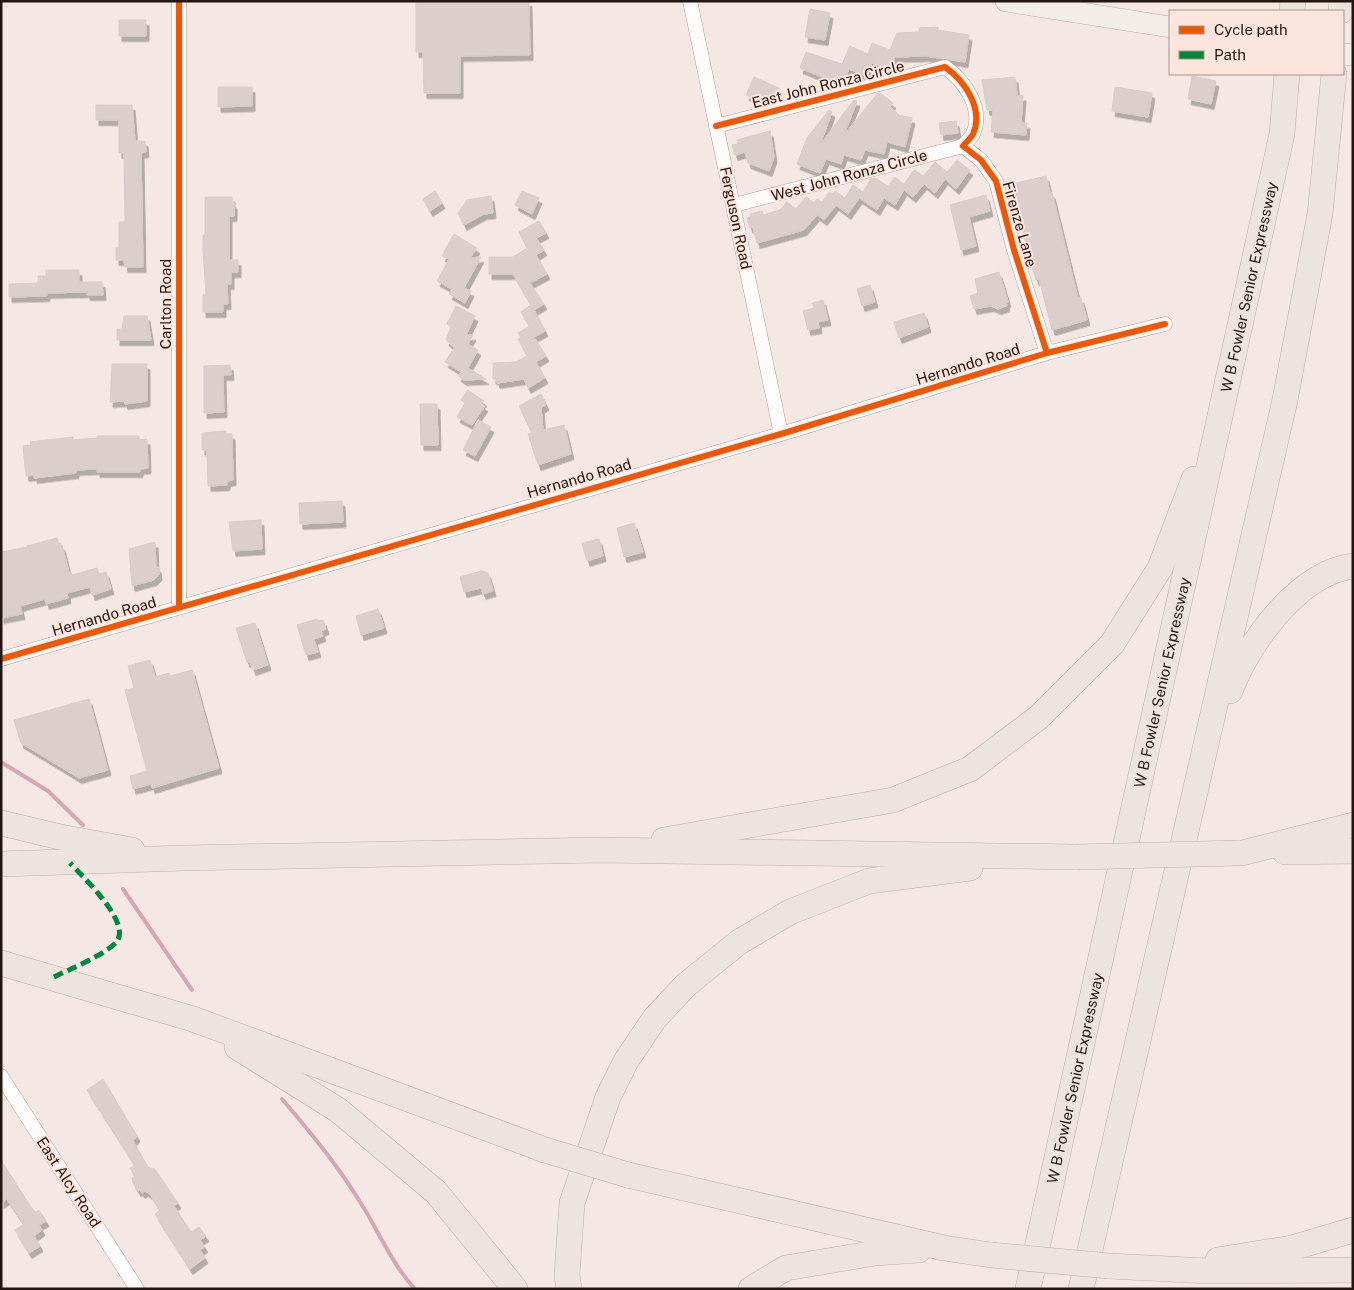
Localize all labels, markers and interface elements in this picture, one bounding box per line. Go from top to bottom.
legend [1169,10,1344,75]
text: Cycle path [1214,21,1288,38]
text: Path [1214,46,1246,63]
street label: East John Ronza Circle [750,57,906,111]
street label: West John Ronza Circle [769,146,929,204]
street label: Ferguson Road [717,165,755,271]
street label: Firenze Lane [1000,179,1040,269]
street label: W B Fowler Senior Expressway [1217,180,1280,394]
street label: Carlton Road [157,259,174,349]
street label: Hernando Road [914,340,1022,388]
street label: Hernando Road [525,455,633,501]
street label: W B Fowler Senior Expressway [1130,576,1193,789]
street label: Hernando Road [50,593,158,639]
street label: W B Fowler Senior Expressway [1043,971,1106,1185]
street label: East Alcy Road [33,1134,105,1230]

